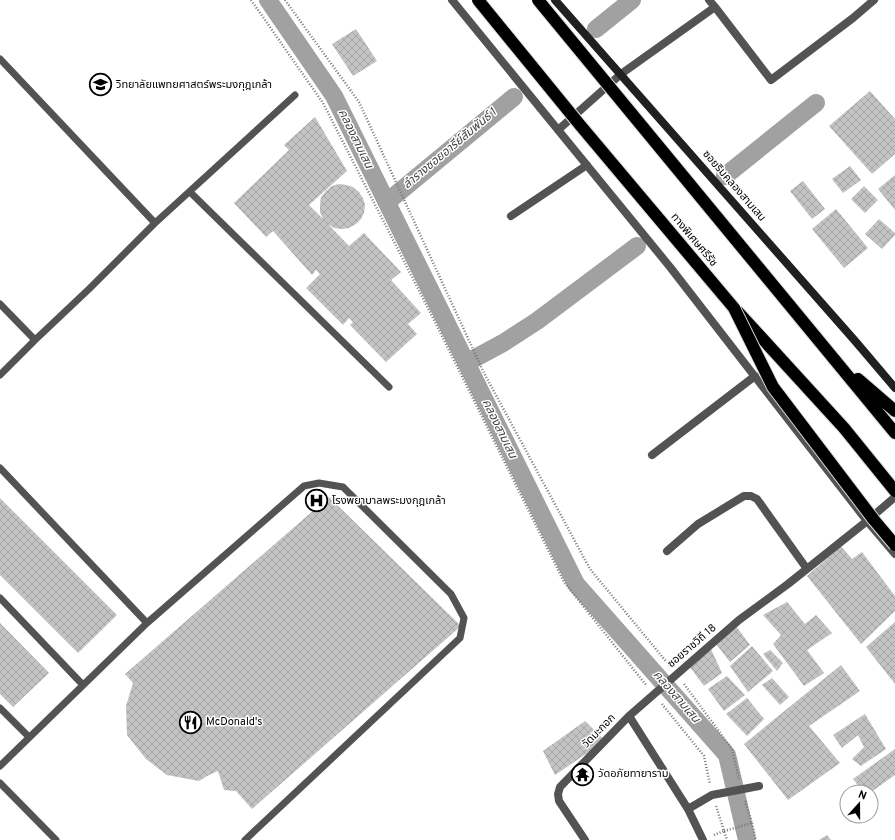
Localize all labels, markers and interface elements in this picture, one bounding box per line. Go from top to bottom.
school or university icon: วิทยาลัยแพทยศาสตร์พระมงกุฎเกล้า [88,72,114,98]
place label: วิทยาลัยแพทยศาสตร์พระมงกุฎเกล้า [116,78,272,92]
water label: ลำรางซอยอารีย์สัมพันธ์ 1 [400,104,501,193]
water label: คลองสามเสน [334,107,377,172]
street label: ซอยริมคลองสามเสน [699,147,769,225]
street label: ทางพิเศษศรีรัช [668,210,720,270]
water label: คลองสามเสน [478,397,521,462]
hospital icon: โรงพยาบาลพระมงกุฎเกล้า [303,488,329,514]
place label: โรงพยาบาลพระมงกุฎเกล้า [332,494,446,508]
street label: ซอยราชวิถี 18 [665,621,719,671]
water label: คลองสามเสน [649,667,704,727]
restaurant icon: McDonald's [178,709,204,735]
street label: วัดมะกอก [579,711,619,751]
place label: McDonald's [206,715,262,729]
temple icon: วัดอภัยทายาราม [569,761,595,787]
place label: วัดอภัยทายาราม [598,767,668,781]
north arrow [839,784,879,824]
text: N [856,788,868,804]

